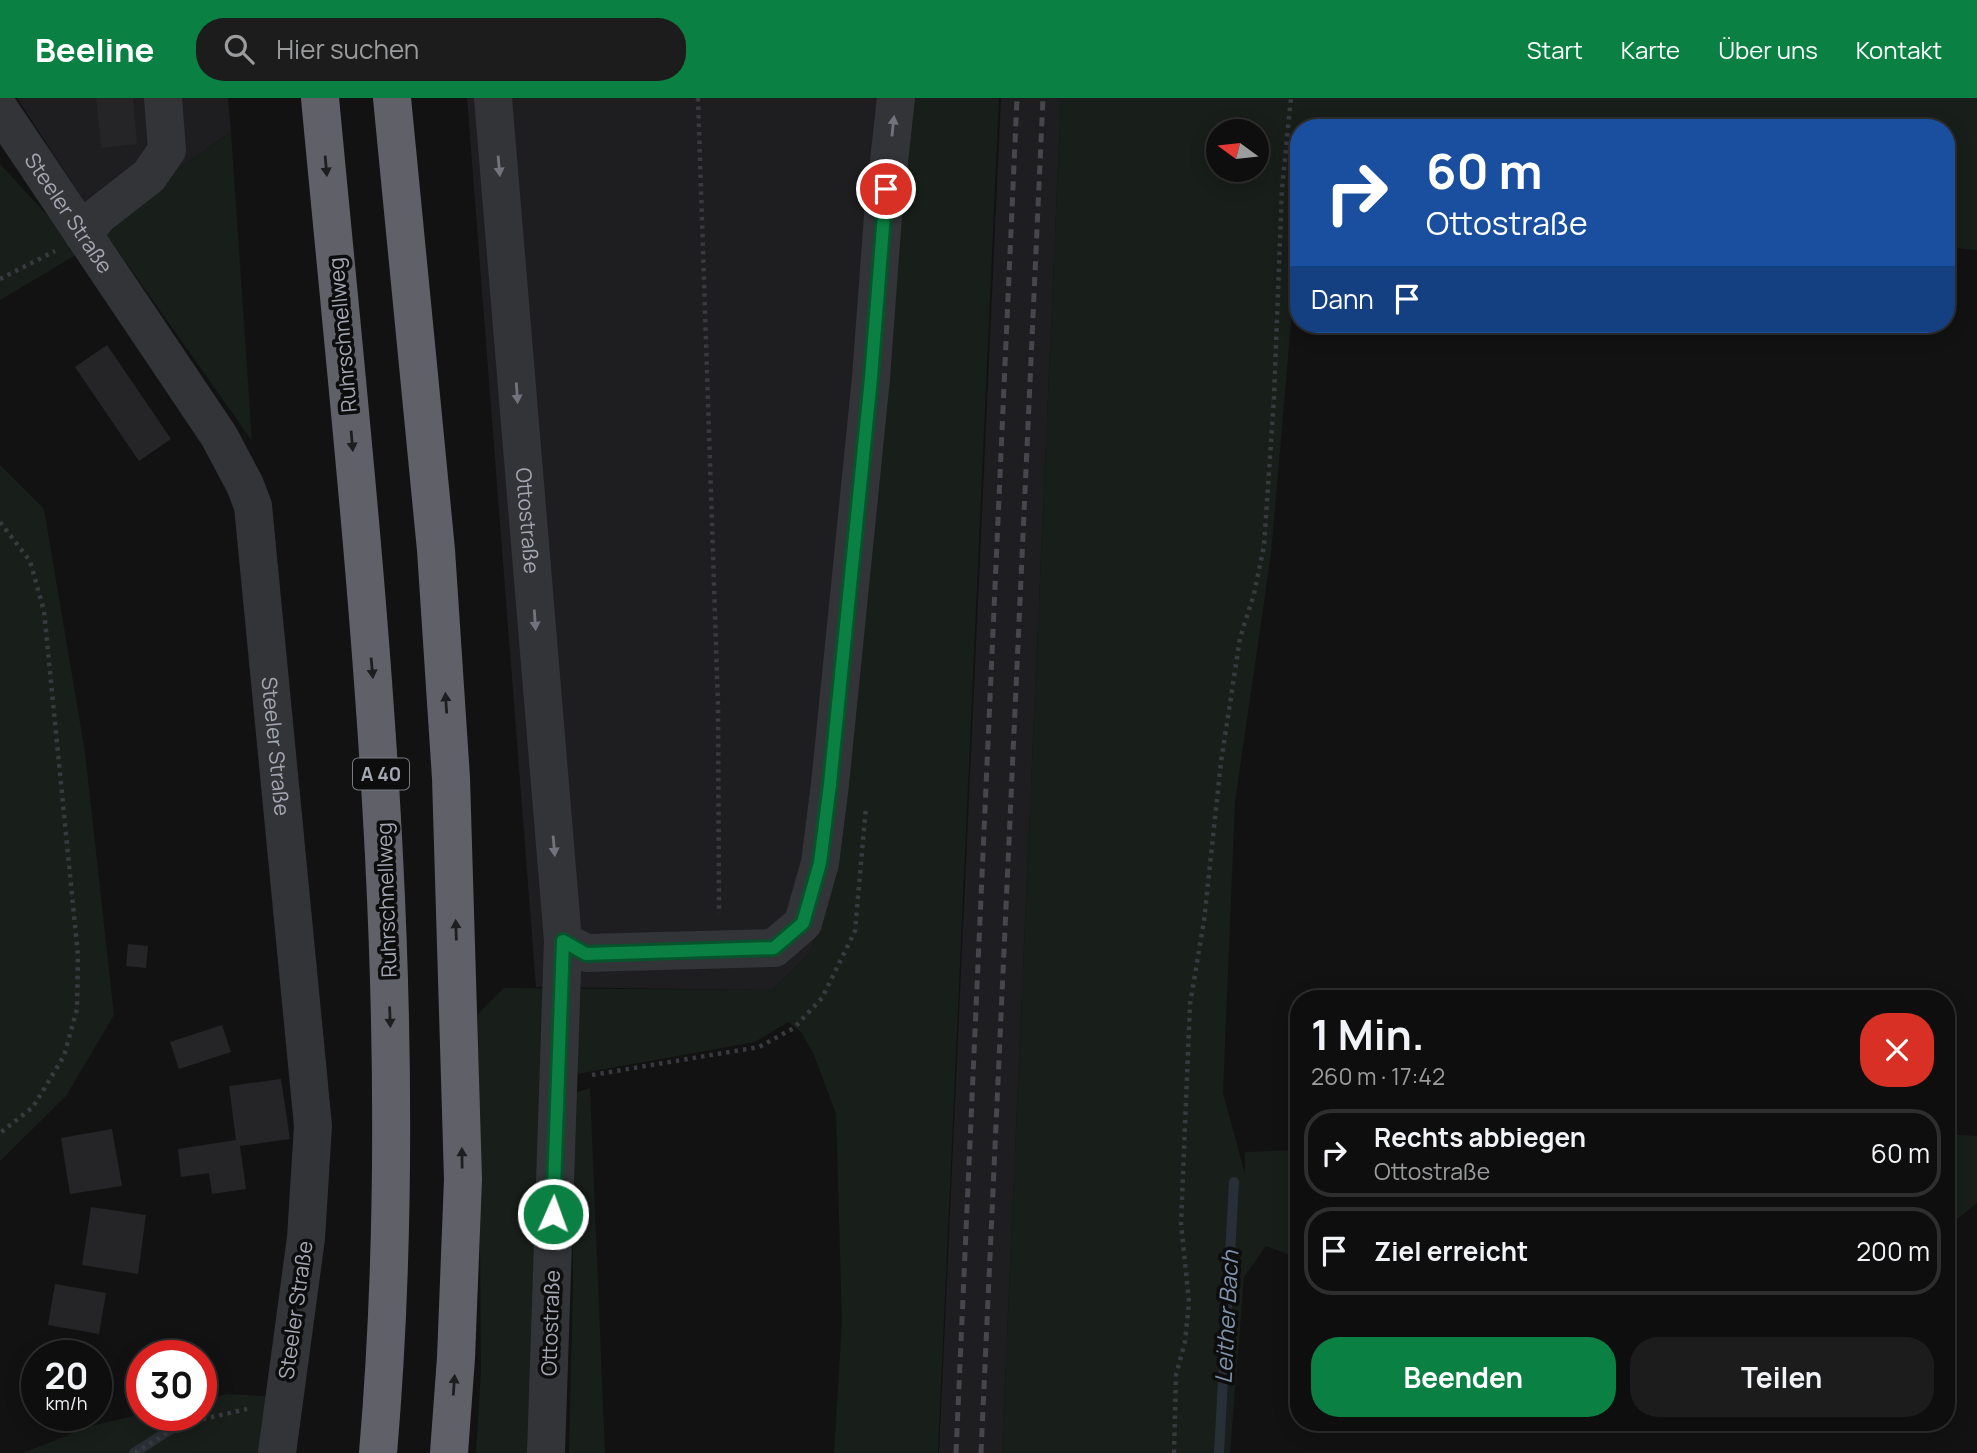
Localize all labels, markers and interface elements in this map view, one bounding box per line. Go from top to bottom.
search box [196,18,686,81]
text: Beeline [35,27,154,72]
icon: search [220,30,258,68]
text: Hier suchen [276,31,419,67]
text: Start [1527,33,1583,66]
text: Karte [1621,33,1680,66]
text: Über uns [1718,33,1818,66]
text: Kontakt [1856,33,1942,66]
one-way arrow [888,114,899,136]
north arrow [1206,119,1269,182]
map controls [1206,119,1269,182]
text: 60 m [1426,137,1543,204]
street label: Steeler Straße [19,147,120,279]
icon: right [1311,147,1402,238]
one-way arrow [321,155,332,177]
one-way arrow [494,155,505,177]
pin [856,159,916,219]
icon: arrive [867,170,905,208]
text: Ottostraße [1426,201,1588,245]
street label: Ruhrschnellweg [321,256,363,414]
icon: arrive [1388,280,1426,318]
text: Dann [1311,281,1374,317]
one-way arrow [512,382,523,404]
one-way arrow [347,430,358,452]
street label: Ottostraße [510,466,546,575]
one-way arrow [530,609,541,631]
one-way arrow [367,657,378,679]
street label: Steeler Straße [256,675,297,817]
one-way arrow [440,692,451,714]
road number: A 40 [353,758,409,790]
street label: Ruhrschnellweg [369,822,403,978]
one-way arrow [549,835,560,857]
one-way arrow [451,919,462,941]
text: 1 Min. [1311,1005,1425,1063]
one-way arrow [385,1007,396,1029]
button: close [1860,1013,1934,1087]
text: 260 m · 17:42 [1311,1060,1445,1092]
text: Rechts abbiegen [1374,1119,1586,1155]
icon: right [1315,1134,1353,1172]
text: 60 m [1871,1135,1930,1171]
one-way arrow [457,1146,468,1168]
text: Ottostraße [1374,1155,1490,1187]
position arrow [516,1177,590,1251]
icon: arrive [1315,1232,1353,1270]
text: Ziel erreicht [1374,1233,1528,1269]
text: 200 m [1856,1233,1930,1269]
street label: Steeler Straße [271,1239,319,1381]
water label: Leither Bach [1207,1248,1246,1384]
street label: Ottostraße [534,1269,566,1377]
button: Beenden [1311,1337,1616,1417]
button: Teilen [1630,1337,1934,1417]
speed limit sign: 30 [126,1340,217,1431]
text: 20 [45,1352,88,1400]
one-way arrow [449,1374,460,1396]
text: km/h [46,1391,87,1415]

